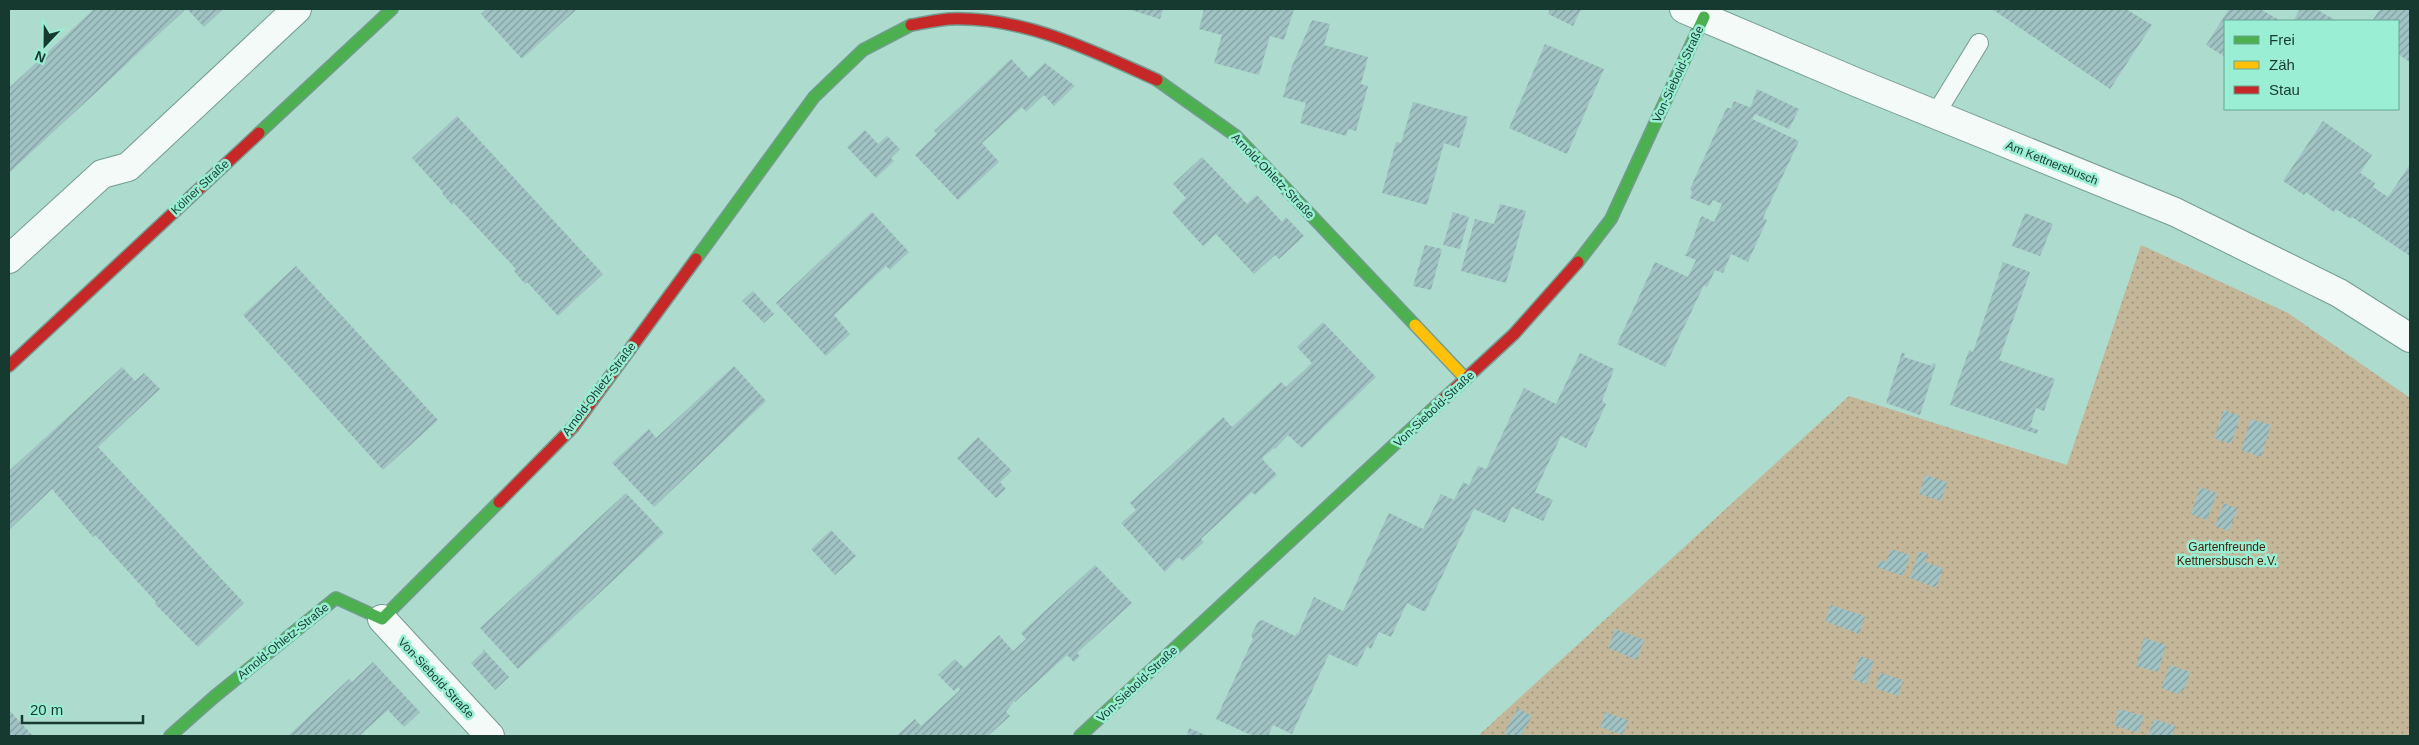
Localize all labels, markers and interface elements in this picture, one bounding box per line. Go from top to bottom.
north arrow [20,20,70,70]
legend [2224,20,2399,110]
street label: Von-Siebold-Straße [1650,23,1707,124]
text: Frei [2269,31,2295,48]
text: N [32,48,48,66]
text: Zäh [2269,56,2295,73]
text: Stau [2269,81,2300,98]
street label: Arnold-Ohletz-Straße [1229,130,1318,222]
street label: Am Kettnersbusch [2004,138,2100,188]
street label: Kölner Straße [168,156,232,217]
street label: Arnold-Ohletz-Straße [559,339,639,438]
street label: Von-Siebold-Straße [1391,368,1477,450]
park label: Gartenfreunde Kettnersbusch e.V. [2177,540,2277,568]
street label: Arnold-Ohletz-Straße [235,600,332,682]
street label: Von-Siebold-Straße [395,635,477,721]
street label: Von-Siebold-Straße [1094,643,1180,725]
scale bar [22,692,144,724]
text: 20 m [30,701,63,718]

